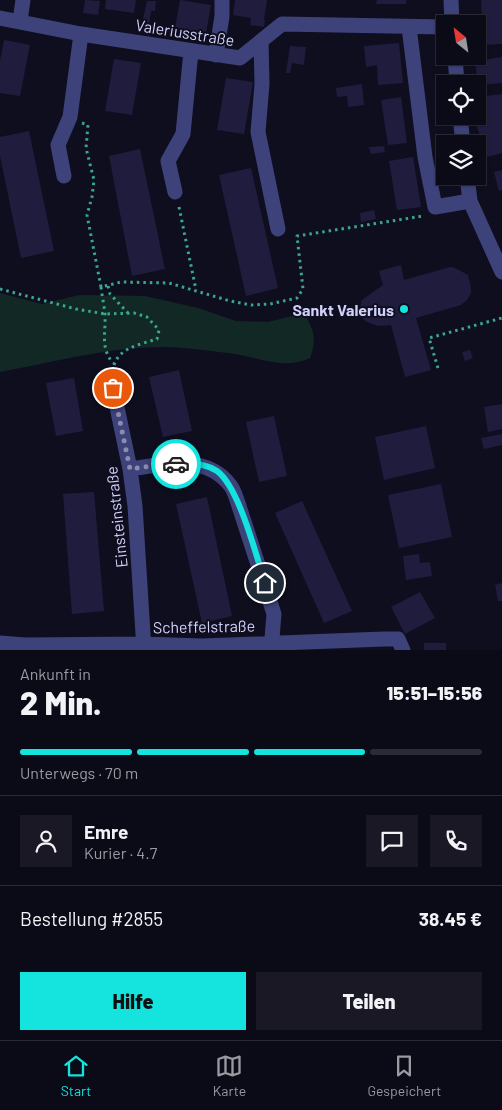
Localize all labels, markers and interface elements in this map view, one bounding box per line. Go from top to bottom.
street label: Valeriusstraße [134,15,236,49]
north arrow [436,15,486,65]
map controls [436,15,486,185]
button: locate [436,75,486,125]
button: layers [436,135,486,185]
place label: Sankt Valerius [293,300,394,319]
marker: Sankt Valerius [398,303,410,315]
pin [92,367,134,409]
icon: bag [99,374,127,402]
courier [151,439,201,489]
icon: car [162,450,190,478]
street label: Einsteinstraße [101,465,131,569]
pin [244,562,286,604]
icon: home [251,569,279,597]
street label: Scheffelstraße [153,616,255,636]
text: Ankunft in [20,664,91,683]
text: 15:51–15:56 [387,681,482,704]
text: 2 Min. [20,683,102,721]
text: Unterwegs · 70 m [20,763,138,782]
button: person [20,815,72,867]
button: chat [366,815,418,867]
button: phone [430,815,482,867]
text: Emre [84,820,128,843]
text: Kurier · 4.7 [84,843,157,862]
text: Bestellung #2855 [20,907,163,930]
text: 38.45 € [419,907,482,930]
button: Hilfe [20,972,246,1030]
button: Teilen [256,972,482,1030]
tab: Start [61,1052,91,1099]
tab: Karte [213,1052,246,1099]
tab: Gespeichert [367,1052,441,1099]

